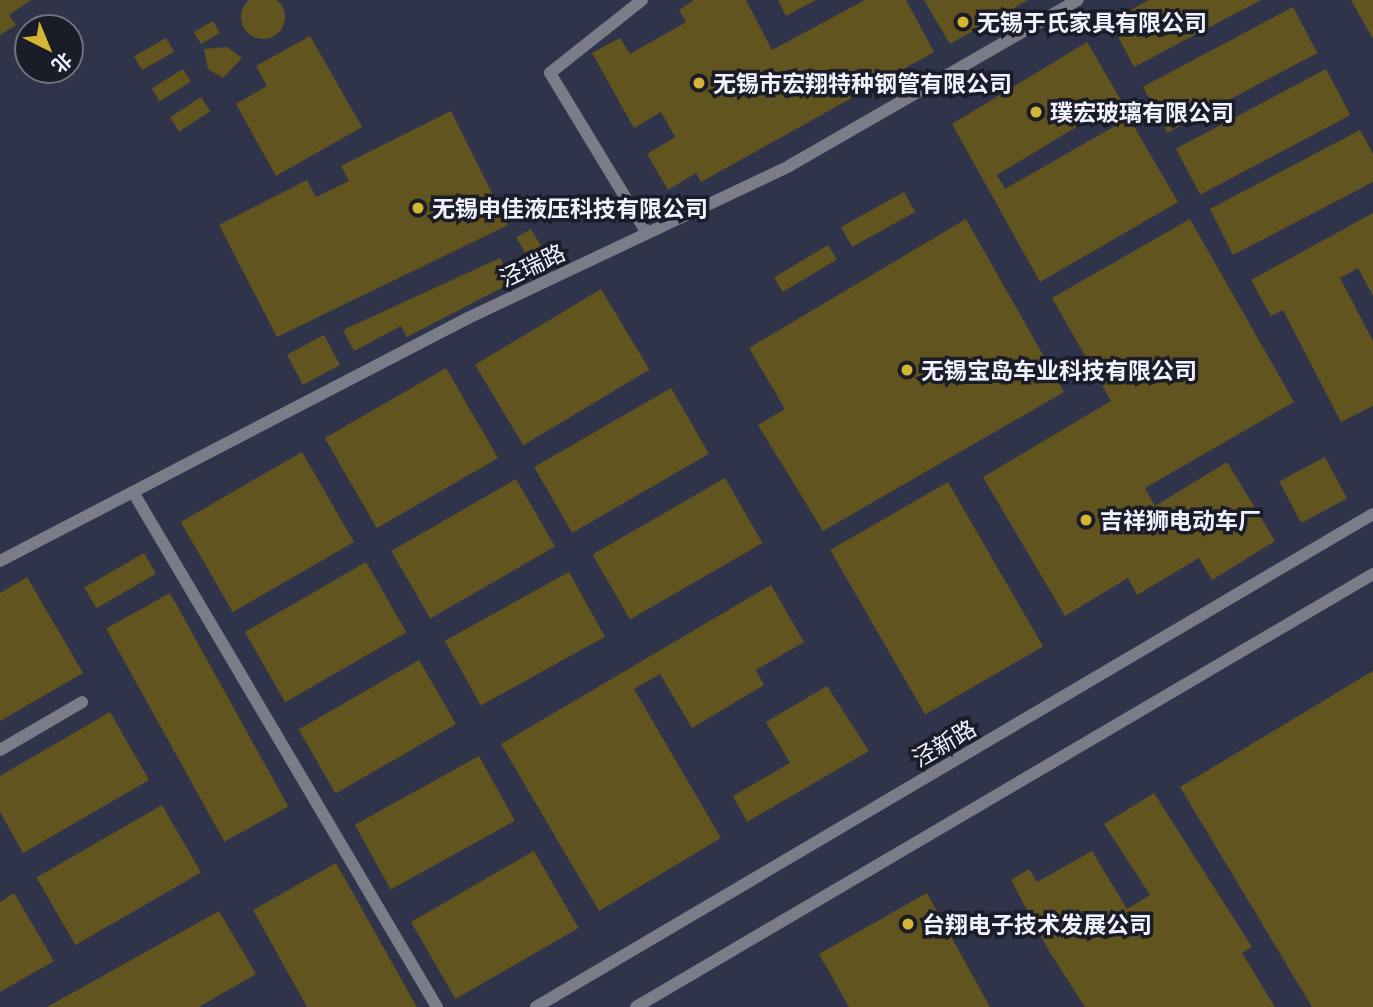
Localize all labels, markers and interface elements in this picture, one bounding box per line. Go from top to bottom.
place label: 无锡于氏家具有限公司 [977,8,1207,36]
north arrow [14,14,84,84]
marker: 无锡于氏家具有限公司 [955,14,971,30]
text: 北 [48,48,77,78]
place label: 无锡市宏翔特种钢管有限公司 [713,69,1012,97]
marker: 无锡市宏翔特种钢管有限公司 [691,75,707,91]
place label: 璞宏玻璃有限公司 [1050,98,1234,126]
marker: 璞宏玻璃有限公司 [1028,104,1044,120]
place label: 无锡申佳液压科技有限公司 [432,194,708,222]
marker: 无锡申佳液压科技有限公司 [410,200,426,216]
street label: 泾瑞路 [495,238,569,292]
place label: 无锡宝岛车业科技有限公司 [921,356,1197,384]
marker: 无锡宝岛车业科技有限公司 [899,362,915,378]
place label: 吉祥狮电动车厂 [1100,506,1261,534]
marker: 吉祥狮电动车厂 [1078,512,1094,528]
street label: 泾新路 [907,714,981,772]
place label: 台翔电子技术发展公司 [922,910,1152,938]
marker: 台翔电子技术发展公司 [900,916,916,932]

